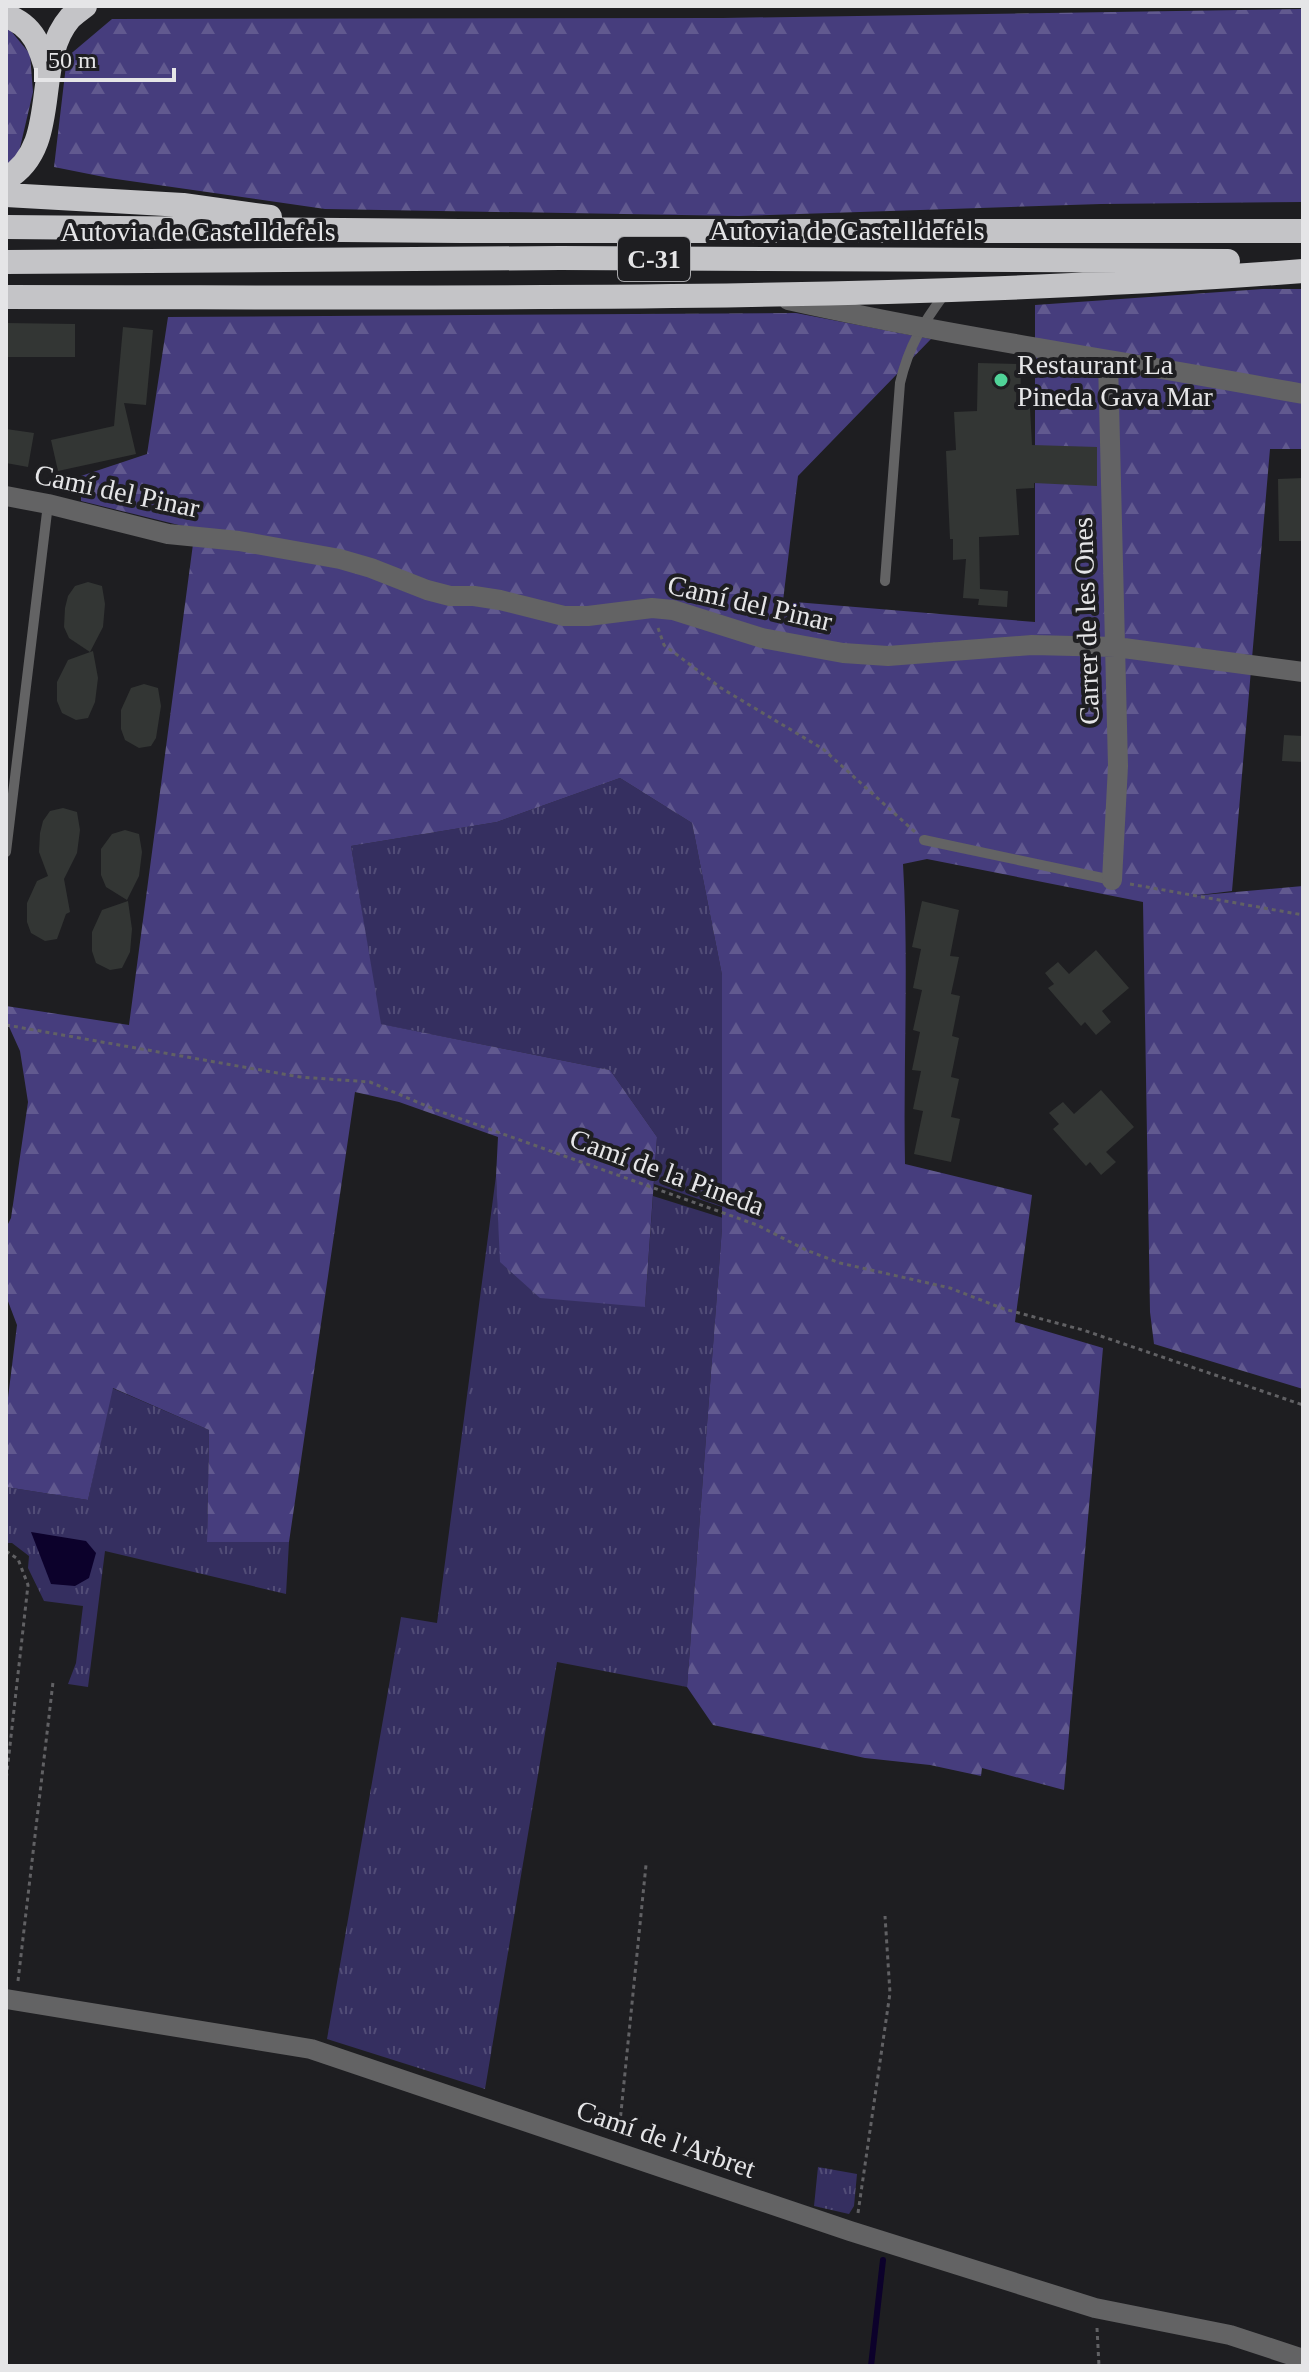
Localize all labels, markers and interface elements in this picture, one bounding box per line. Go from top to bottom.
scale bar [36,32,174,82]
text: 50 m [48,47,97,73]
street label: Autovia de Castelldefels [709,215,985,246]
street label: Autovia de Castelldefels [60,216,336,247]
road number: C-31 [618,237,690,281]
place label: Restaurant La Pineda Gava Mar [1017,349,1214,412]
marker: Restaurant La Pineda Gava Mar [992,371,1010,389]
street label: Camí del Pinar [32,458,203,524]
street label: Carrer de les Ones [1067,517,1105,725]
street label: Camí del Pinar [665,569,836,637]
street label: Camí de la Pineda [566,1122,769,1222]
street label: Camí de l'Arbret [573,2094,760,2184]

